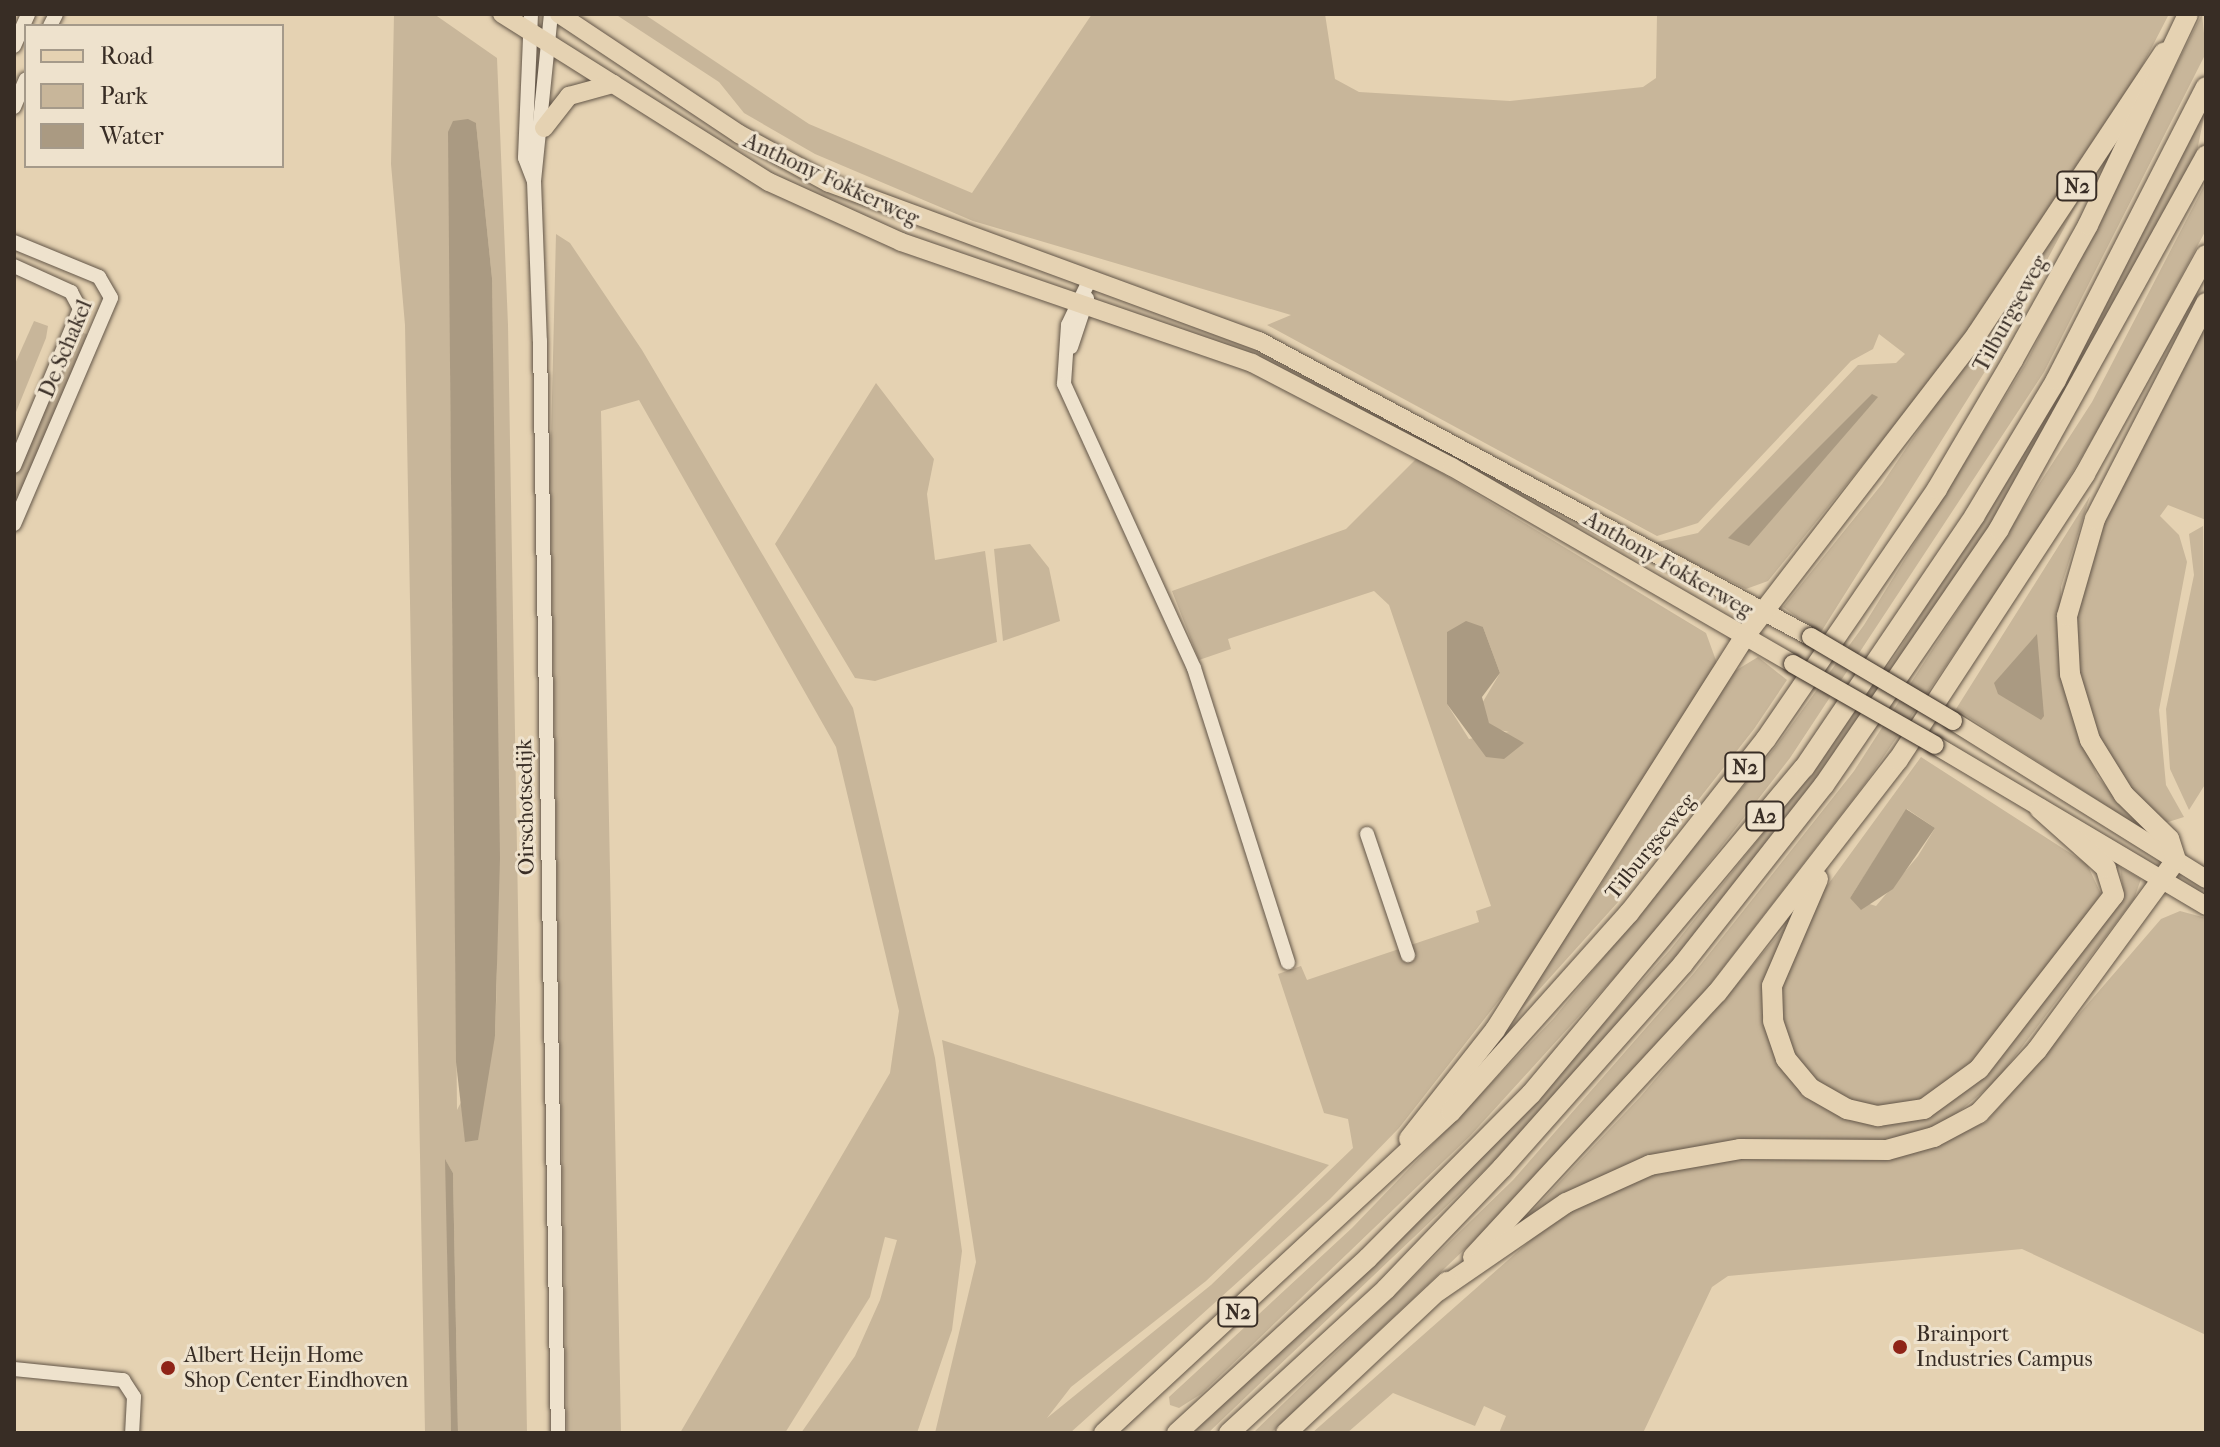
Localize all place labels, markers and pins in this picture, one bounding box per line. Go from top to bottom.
place label: Brainport Industries Campus [1916,1321,2093,1372]
marker: Brainport Industries Campus [1891,1338,1909,1356]
place label: Albert Heijn Home Shop Center Eindhoven [184,1342,408,1394]
marker: Albert Heijn Home Shop Center Eindhoven [159,1359,177,1377]

